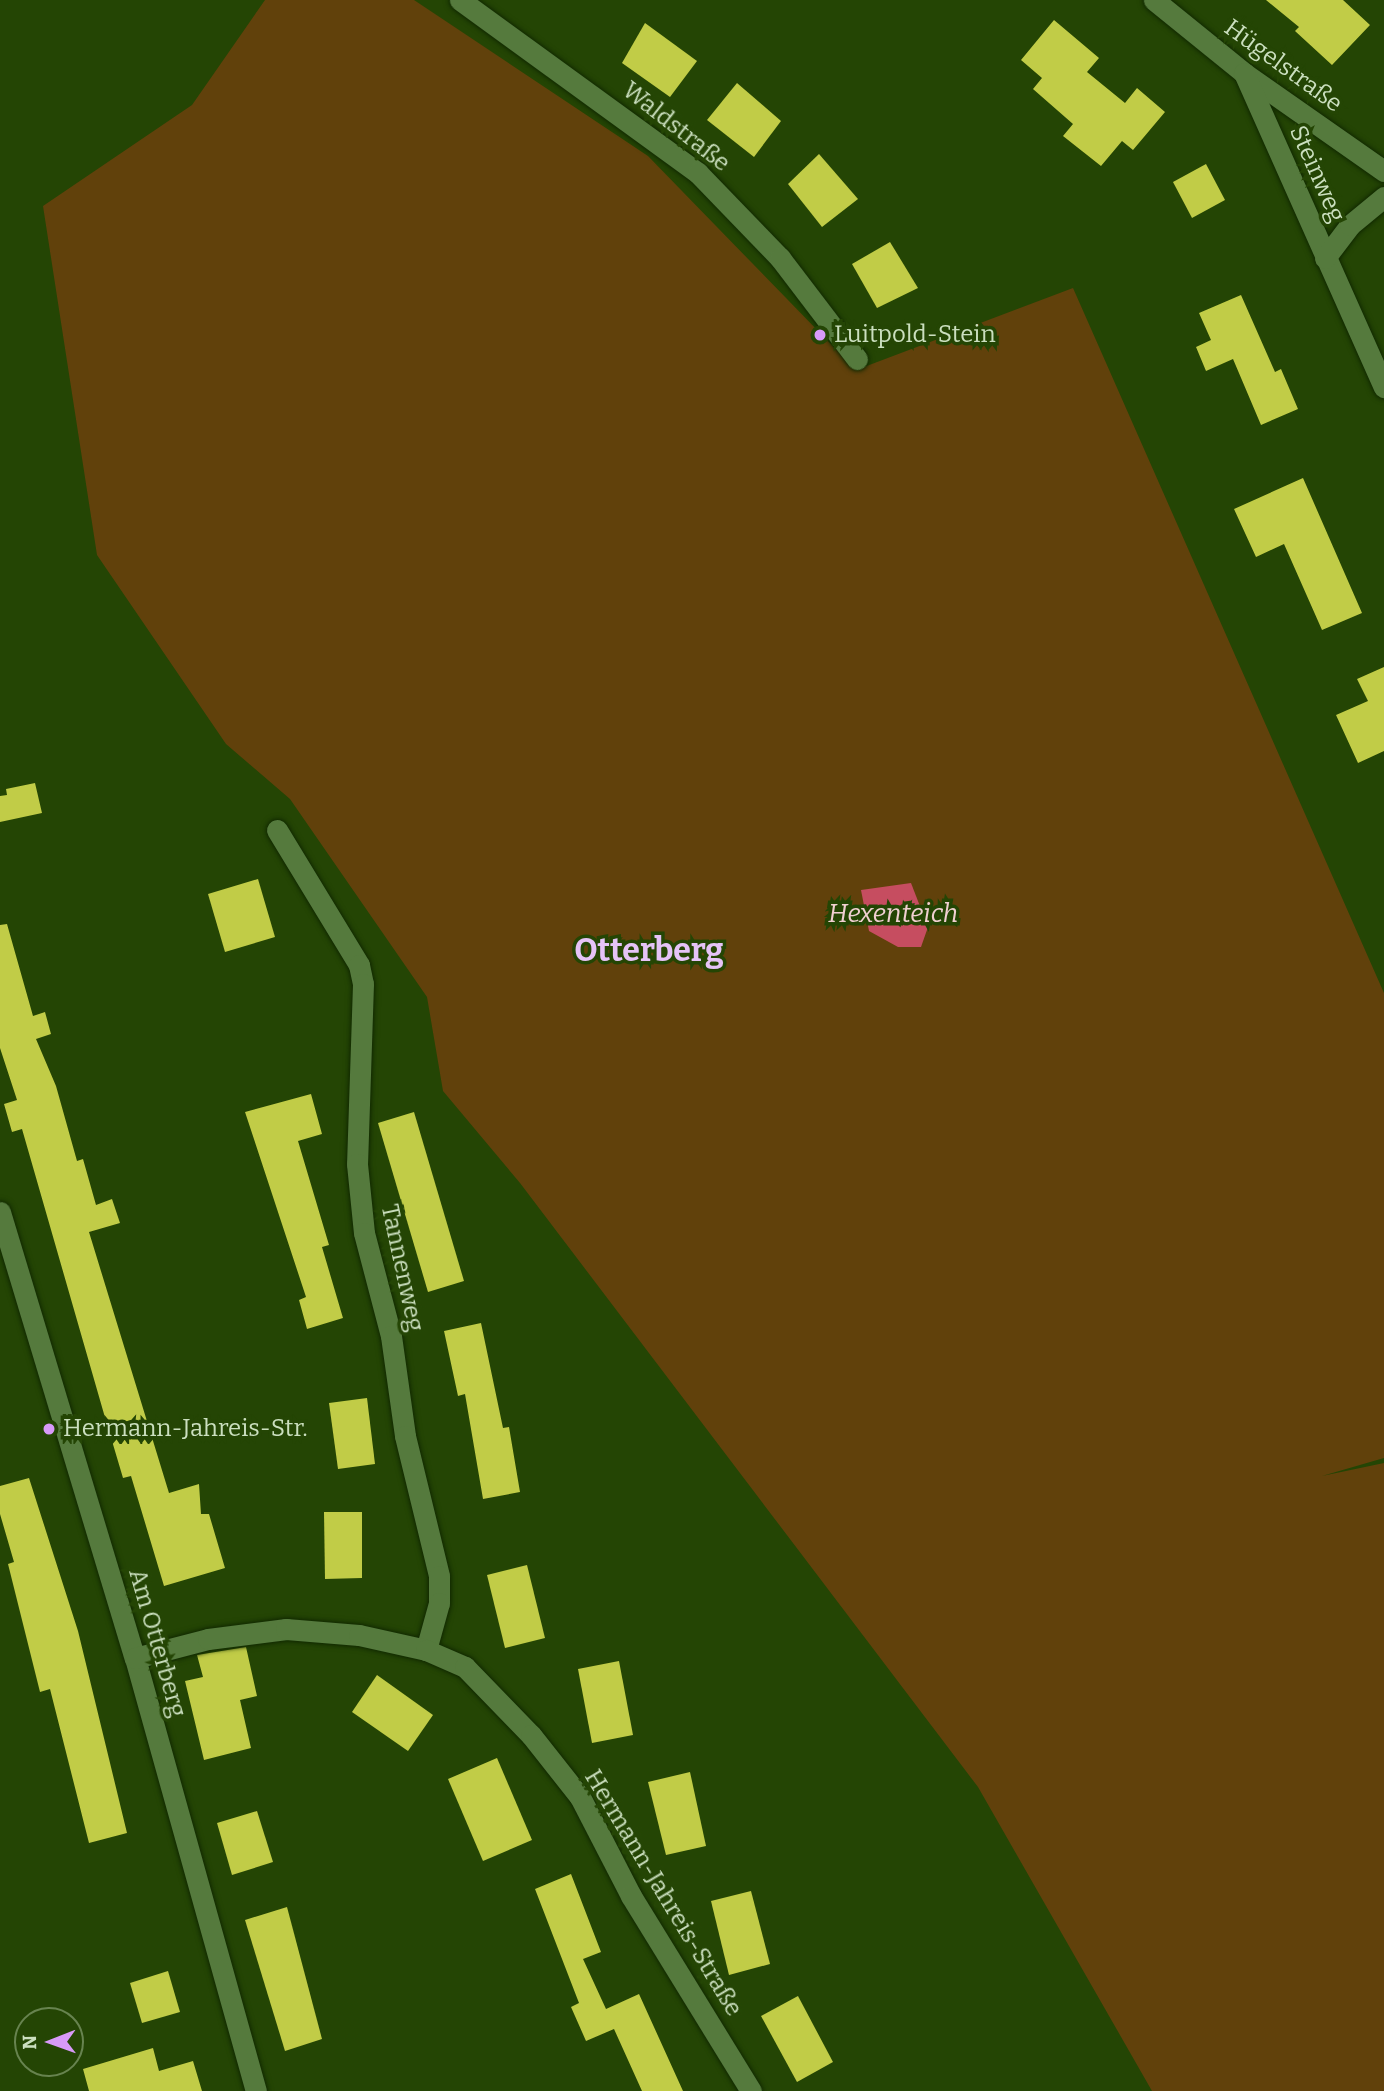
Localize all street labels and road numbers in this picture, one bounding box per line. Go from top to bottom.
street label: Hügelstraße [1218,14,1348,118]
street label: Waldstraße [617,76,735,178]
street label: Steinweg [1283,121,1351,227]
street label: Tannenweg [374,1202,430,1334]
street label: Am Otterberg [122,1566,192,1720]
street label: Hermann-Jahreis-Straße [578,1765,748,2021]

